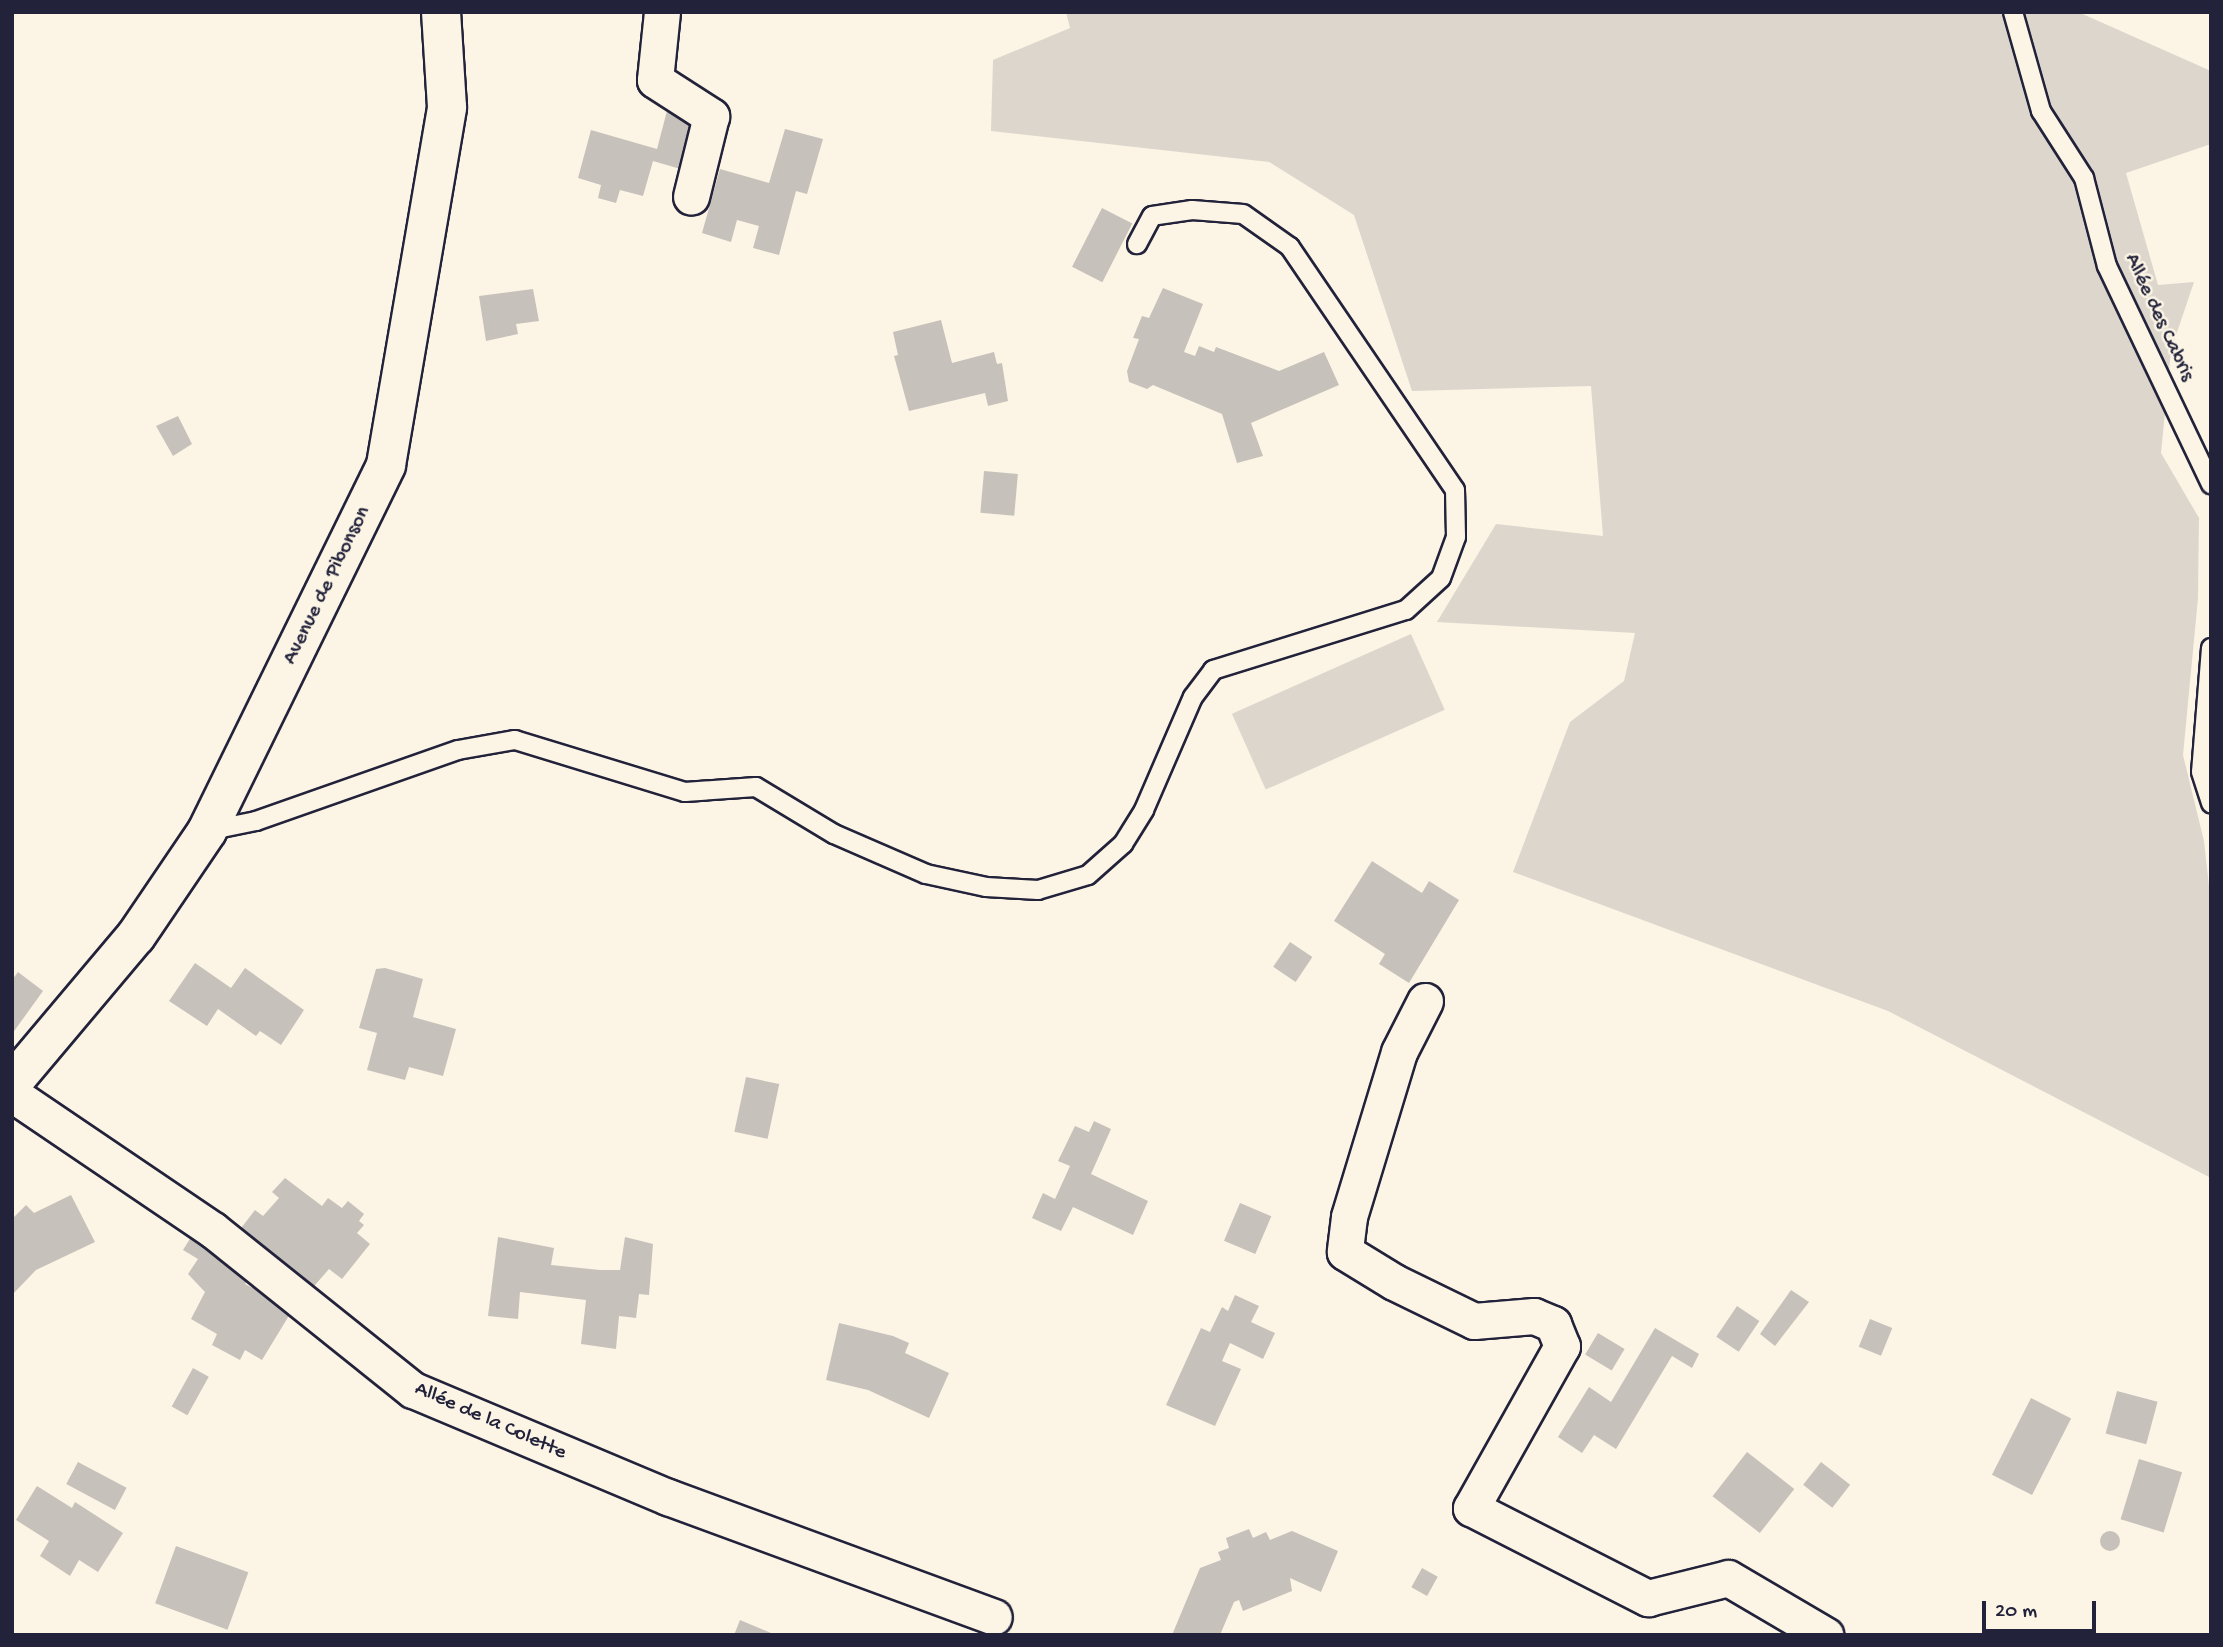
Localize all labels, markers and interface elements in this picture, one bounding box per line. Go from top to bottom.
street label: Allée des Cabris [2117,250,2199,386]
street label: Avenue de Pibonson [279,503,377,669]
street label: Allée de la Colette [410,1377,570,1467]
scale bar [1985,1588,2099,1632]
text: 20 m [1995,1600,2037,1625]

